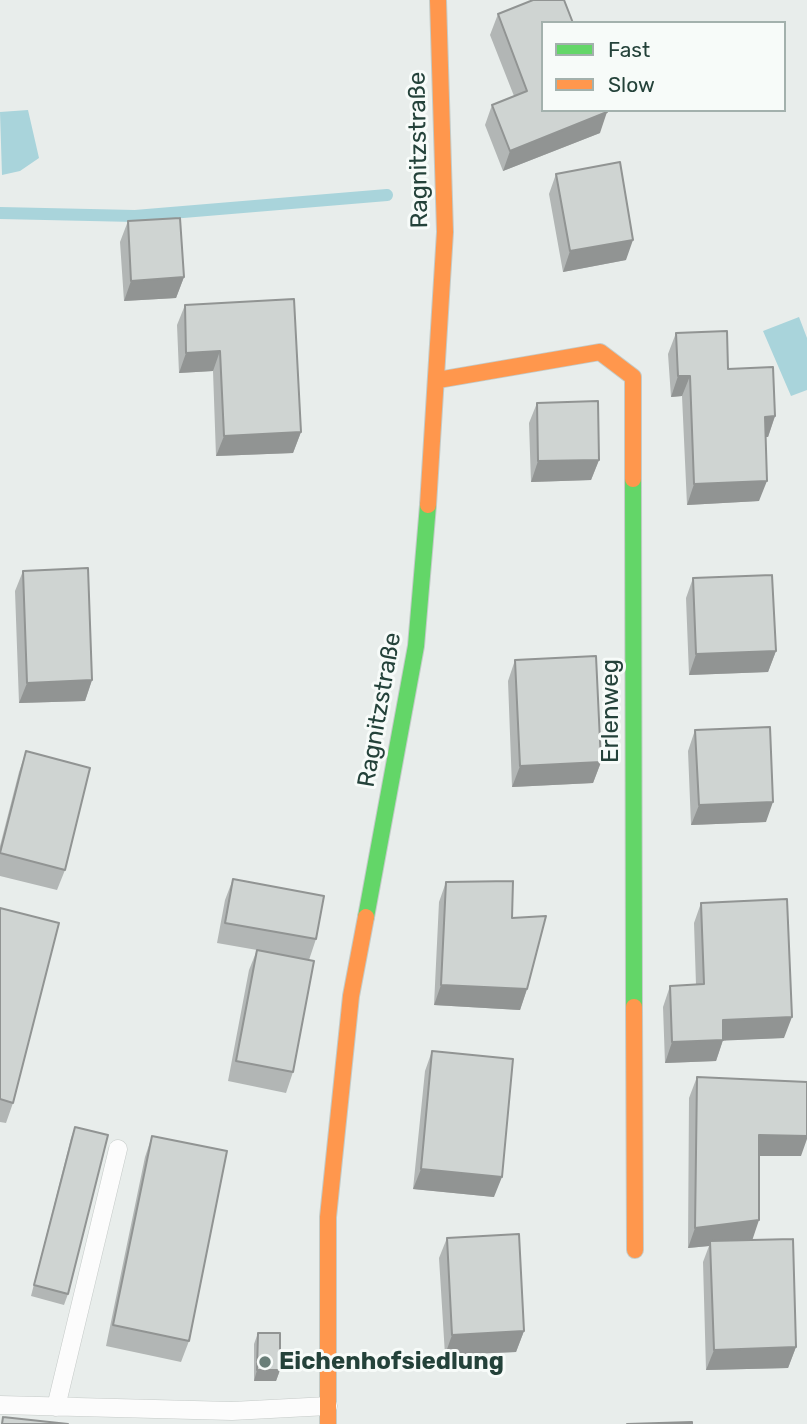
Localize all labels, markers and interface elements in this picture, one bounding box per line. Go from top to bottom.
legend [541,21,786,112]
text: Fast [608,37,650,62]
street label: Ragnitzstraße [403,71,435,229]
text: Slow [608,72,655,97]
street label: Ragnitzstraße [352,630,408,790]
street label: Erlenweg [597,659,625,763]
place label: Eichenhofsiedlung [279,1348,504,1376]
marker: Eichenhofsiedlung [257,1354,273,1370]

